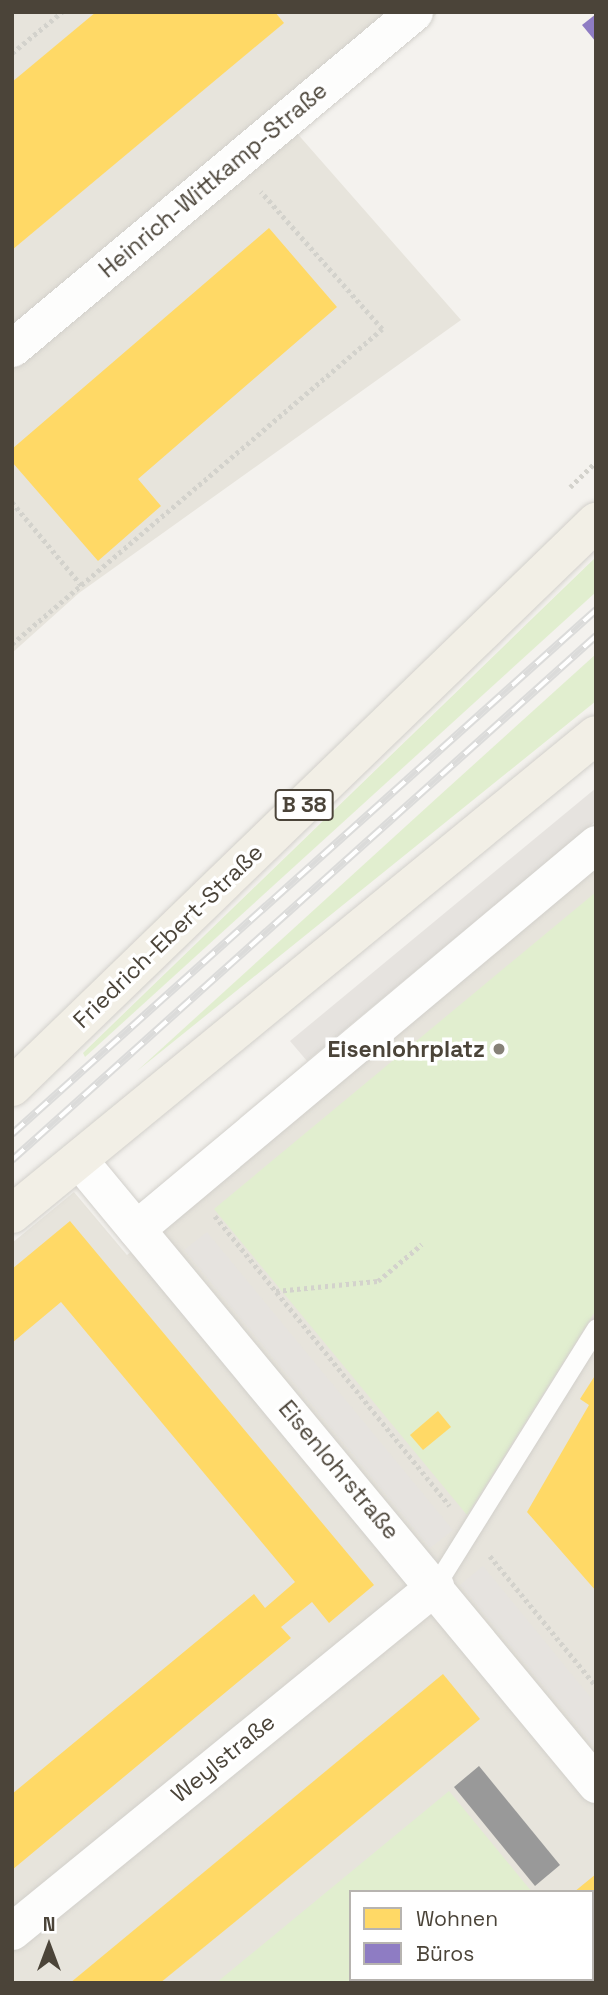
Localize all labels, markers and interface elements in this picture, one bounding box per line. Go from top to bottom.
street label: Heinrich-Wittkamp-Straße [93,77,333,283]
road number: B 38 [274,788,334,822]
street label: Friedrich-Ebert-Straße [68,838,268,1034]
place label: Eisenlohrplatz [328,1035,485,1063]
marker: Eisenlohrplatz [491,1041,507,1057]
street label: Eisenlohrstraße [273,1395,405,1545]
street label: Weylstraße [166,1708,280,1808]
legend [349,1890,594,1981]
text: Wohnen [416,1905,498,1932]
north arrow [14,1911,84,1981]
text: N [43,1912,55,1937]
text: Büros [416,1940,474,1967]

